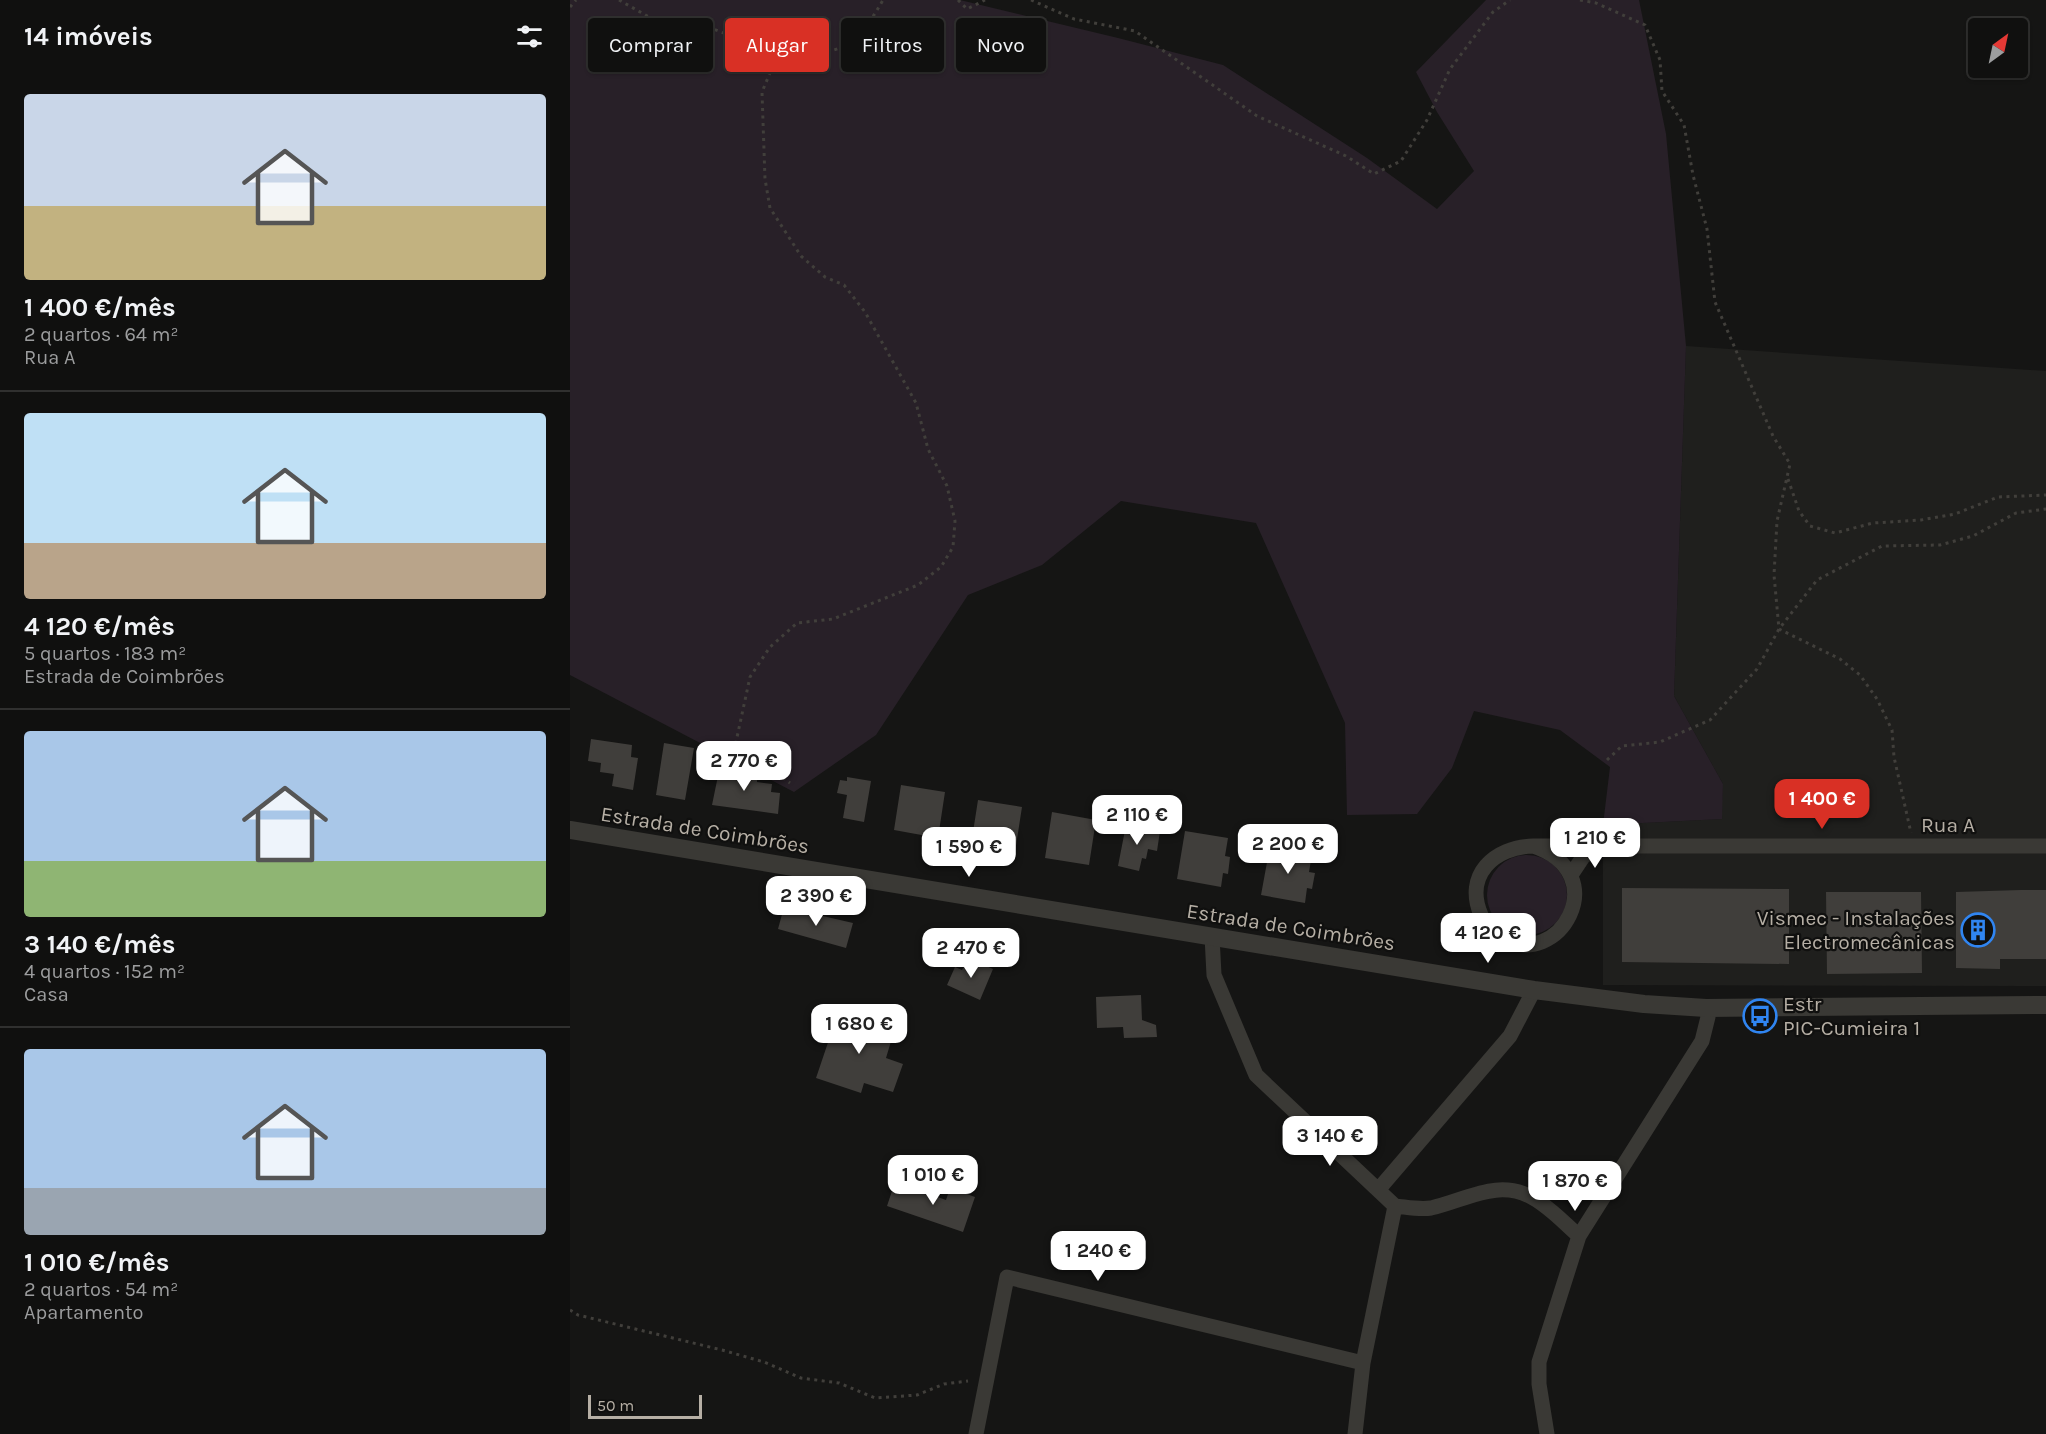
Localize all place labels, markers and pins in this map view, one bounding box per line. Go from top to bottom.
pin: 2 770 € [689,741,799,792]
pin: 1 400 € [1767,779,1877,830]
pin: 2 110 € [1082,795,1192,846]
pin: 1 210 € [1540,818,1650,869]
pin: 2 200 € [1233,824,1343,875]
pin: 1 590 € [914,827,1024,878]
pin: 2 390 € [761,876,871,927]
place label: Vismec - Instalações Electromecânicas [1757,906,1955,954]
building icon: Vismec - Instalações Electromecânicas [1960,912,1996,948]
pin: 4 120 € [1433,913,1543,964]
pin: 2 470 € [916,928,1026,979]
place label: Estr PIC-Cumieira 1 [1783,992,1920,1040]
bus stop icon: Estr PIC-Cumieira 1 [1742,998,1778,1034]
pin: 1 680 € [804,1004,914,1055]
pin: 3 140 € [1275,1116,1385,1167]
pin: 1 010 € [878,1155,988,1206]
pin: 1 870 € [1520,1161,1630,1212]
pin: 1 240 € [1043,1231,1153,1282]

